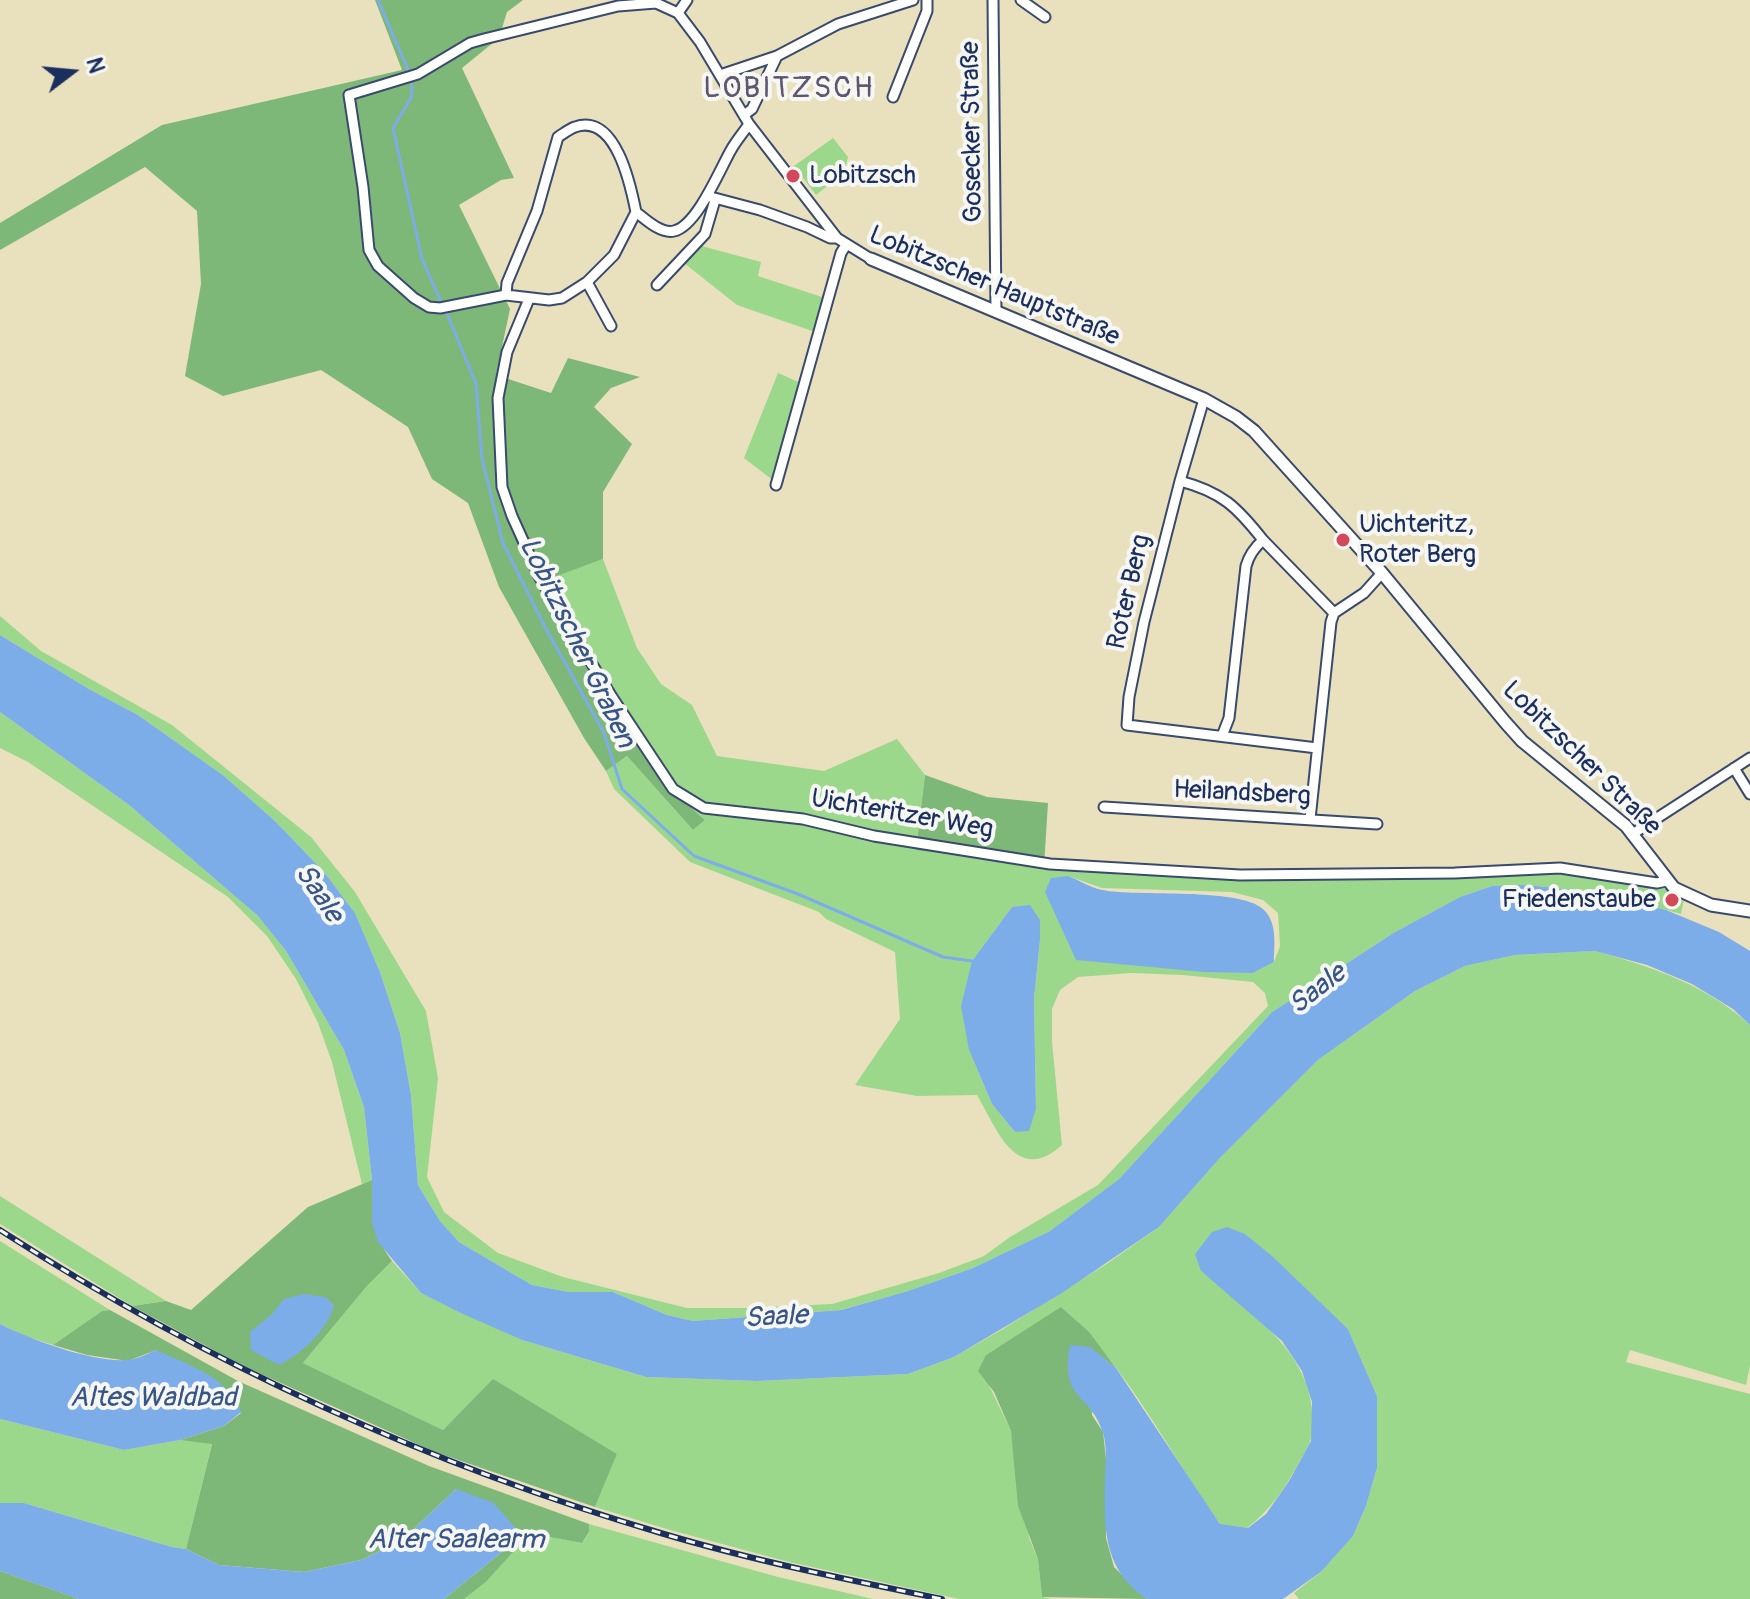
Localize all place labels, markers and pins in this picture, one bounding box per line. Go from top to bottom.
place label: Lobitzsch [809,160,916,192]
marker: Lobitzsch [784,167,802,185]
place label: Uichteritz, Roter Berg [1359,509,1476,570]
marker: Uichteritz, Roter Berg [1334,531,1352,549]
place label: Friedenstaube [1502,884,1656,916]
marker: Friedenstaube [1663,891,1681,909]

